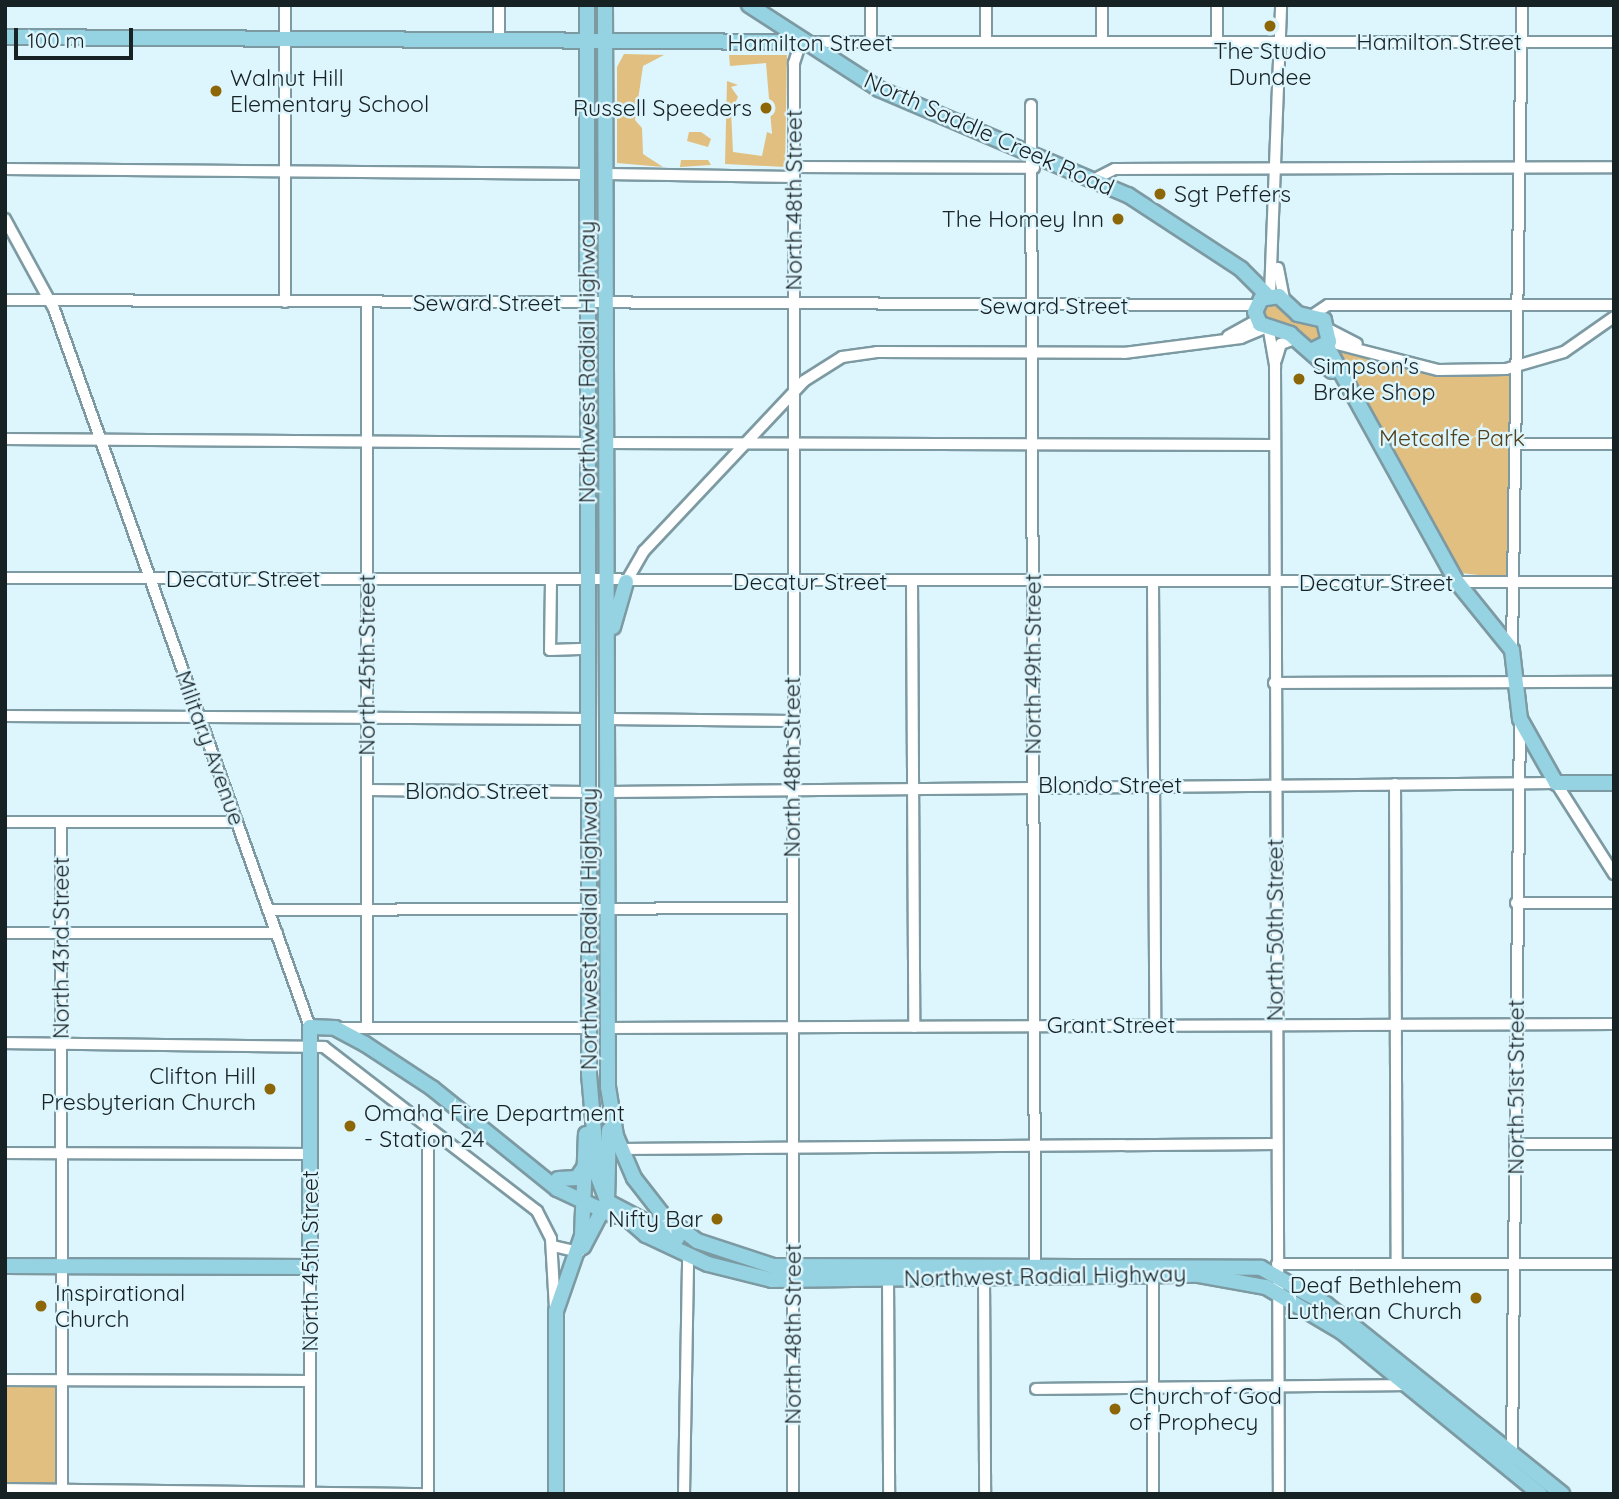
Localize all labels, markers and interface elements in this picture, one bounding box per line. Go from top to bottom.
scale bar [18,14,136,58]
marker: The Studio Dundee [1262,18,1278,34]
text: 100 m [27,27,85,53]
street label: Hamilton Street [1356,28,1522,56]
street label: Hamilton Street [727,29,893,57]
place label: The Studio Dundee [1214,37,1326,91]
place label: Walnut Hill Elementary School [230,64,429,118]
street label: North Saddle Creek Road [860,66,1118,202]
marker: Walnut Hill Elementary School [208,83,224,99]
place label: Russell Speeders [573,94,752,122]
marker: Russell Speeders [758,100,774,116]
street label: North 48th Street [780,109,808,291]
place label: Sgt Peffers [1174,180,1291,208]
marker: Sgt Peffers [1152,186,1168,202]
place label: The Homey Inn [942,205,1104,233]
marker: The Homey Inn [1110,211,1126,227]
street label: Northwest Radial Highway [573,221,601,503]
street label: Seward Street [413,289,561,317]
street label: Seward Street [980,292,1128,320]
place label: Simpson's Brake Shop [1313,352,1435,406]
marker: Simpson's Brake Shop [1291,371,1307,387]
park label: Metcalfe Park [1379,424,1525,452]
street label: Decatur Street [166,565,320,593]
street label: Decatur Street [733,568,887,596]
street label: Decatur Street [1299,569,1453,597]
street label: North 49th Street [1019,573,1047,755]
street label: North 45th Street [353,574,381,756]
street label: Military Avenue [169,667,251,829]
street label: North 48th Street [778,676,806,858]
street label: Blondo Street [1038,771,1182,799]
street label: Blondo Street [405,777,549,805]
street label: Northwest Radial Highway [575,788,603,1070]
street label: North 50th Street [1261,839,1289,1021]
street label: North 43rd Street [47,857,75,1039]
street label: North 51st Street [1502,999,1530,1175]
street label: Grant Street [1047,1011,1175,1039]
place label: Clifton Hill Presbyterian Church [41,1062,256,1116]
marker: Clifton Hill Presbyterian Church [262,1081,278,1097]
place label: Omaha Fire Department - Station 24 [364,1099,625,1153]
marker: Omaha Fire Department - Station 24 [342,1118,358,1134]
street label: North 45th Street [296,1170,324,1352]
place label: Nifty Bar [608,1205,703,1233]
marker: Nifty Bar [709,1211,725,1227]
street label: North 48th Street [779,1243,807,1425]
street label: Northwest Radial Highway [903,1260,1187,1292]
place label: Deaf Bethlehem Lutheran Church [1286,1271,1462,1325]
place label: Inspirational Church [55,1279,185,1333]
marker: Deaf Bethlehem Lutheran Church [1468,1290,1484,1306]
marker: Inspirational Church [33,1298,49,1314]
place label: Church of God of Prophecy [1129,1382,1282,1436]
marker: Church of God of Prophecy [1107,1401,1123,1417]

